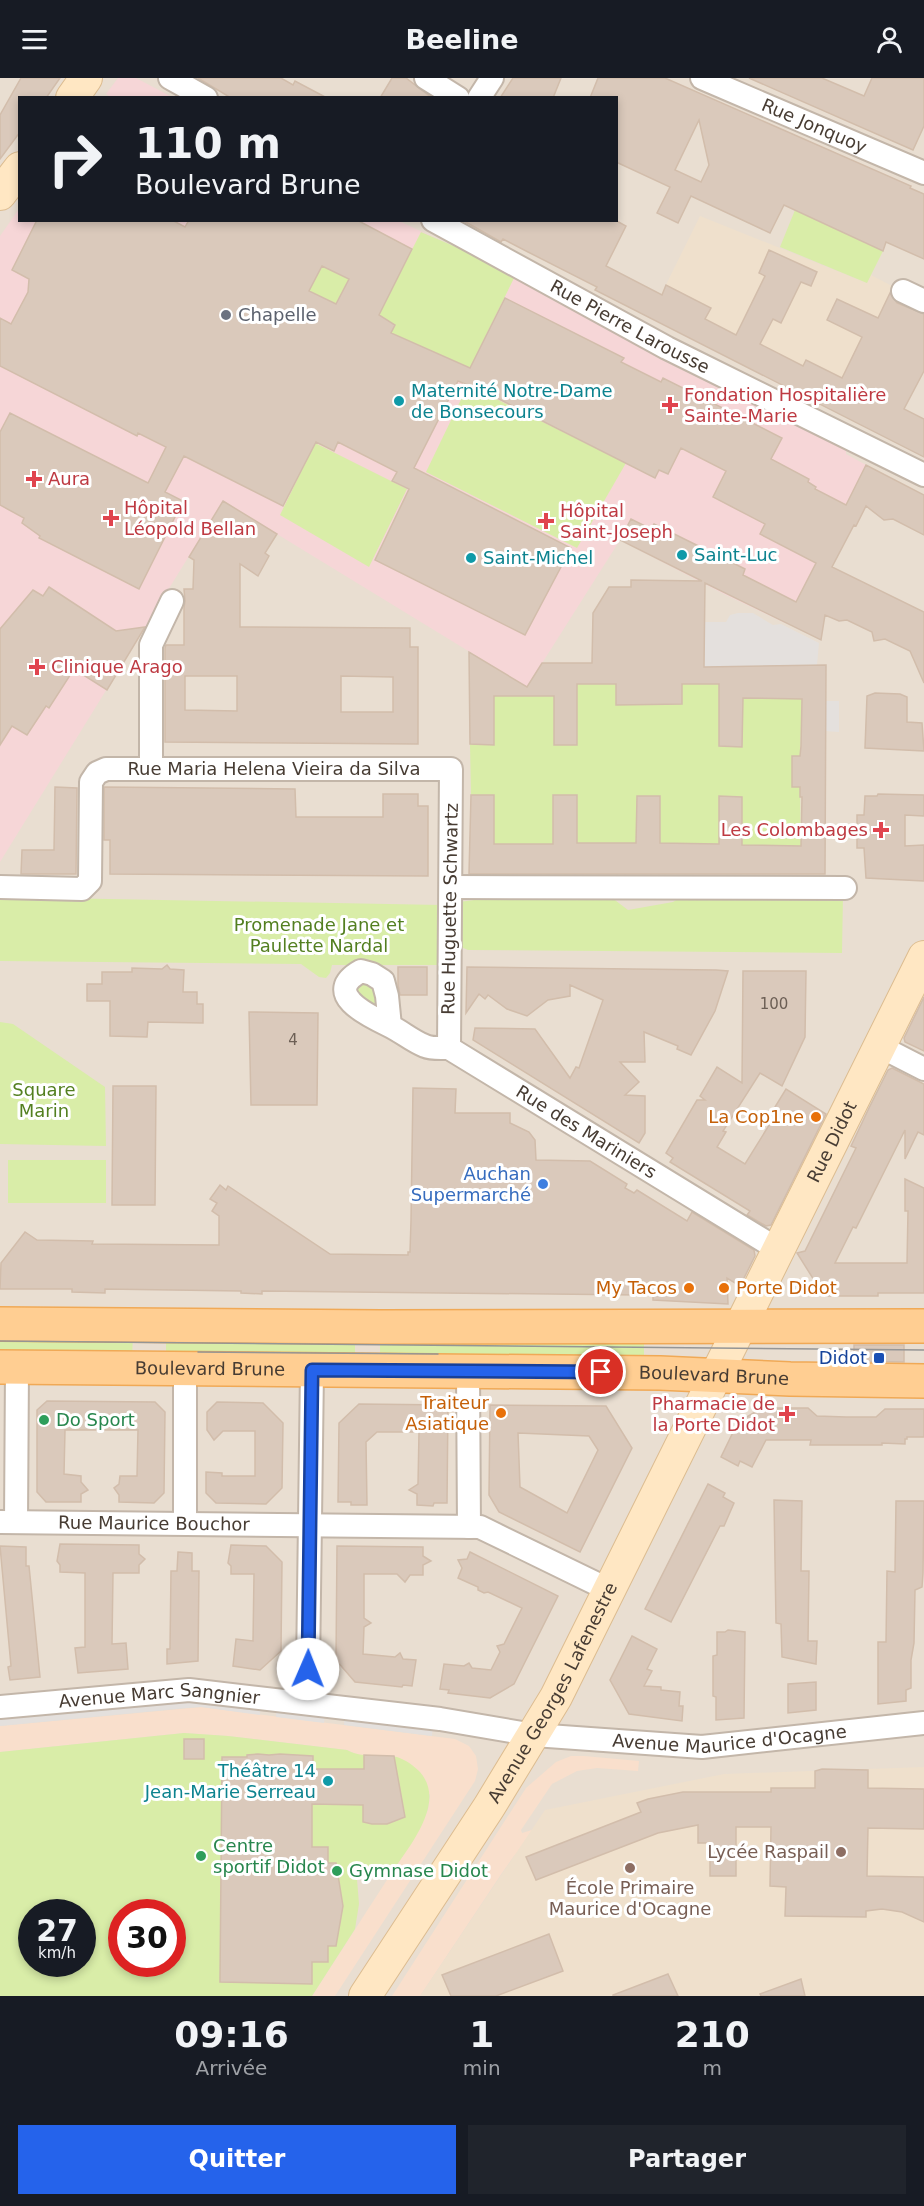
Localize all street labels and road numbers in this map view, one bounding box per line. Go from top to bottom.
street label: Rue Jonquoy [759,94,870,157]
street label: Rue Pierre Larousse [547,275,713,377]
street label: Rue Maria Helena Vieira da Silva [127,758,421,779]
street label: Rue Huguette Schwartz [437,803,462,1015]
street label: Rue des Mariniers [512,1081,661,1182]
street label: Rue Didot [803,1097,861,1186]
street label: Boulevard Brune [135,1357,285,1380]
street label: Boulevard Brune [639,1362,790,1389]
street label: Rue Maurice Bouchor [58,1512,250,1535]
street label: Avenue Georges Lafenestre [483,1579,621,1807]
street label: Avenue Marc Sangnier [58,1679,262,1712]
street label: Avenue Maurice d'Ocagne [612,1720,848,1757]

